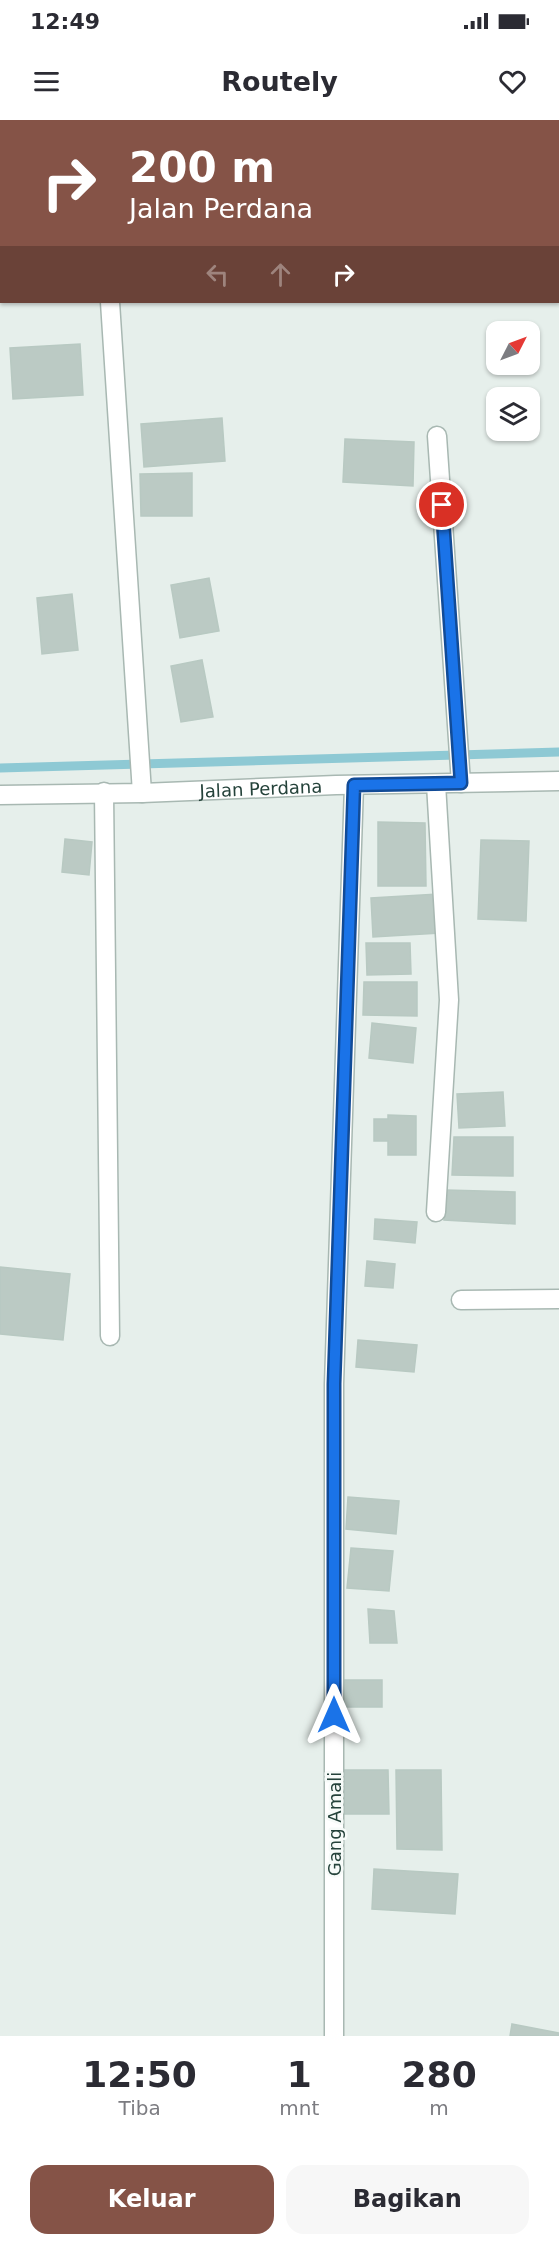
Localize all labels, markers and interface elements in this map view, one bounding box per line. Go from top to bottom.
text: 12:49 [30,9,100,34]
icon: menu [30,65,63,98]
icon: heart [496,65,529,98]
text: Routely [221,66,338,97]
text: 200 m [129,143,275,192]
icon: right [30,144,108,222]
text: Jalan Perdana [129,193,313,224]
icon: left [201,258,234,291]
icon: ahead [264,258,297,291]
icon: right [327,258,360,291]
north arrow [486,321,540,375]
map controls [486,321,540,441]
button: layers [486,387,540,441]
pin [416,479,467,530]
icon: arrive [425,488,458,521]
street label: Jalan Perdana [198,775,323,801]
position arrow [302,1683,366,1747]
street label: Gang Amali [324,1772,345,1876]
text: 12:50 [82,2054,197,2095]
text: 1 [287,2054,312,2095]
text: 280 [402,2054,477,2095]
text: Tiba [119,2096,161,2120]
text: mnt [279,2096,319,2120]
text: m [429,2096,449,2120]
button: Keluar [30,2165,274,2234]
button: Bagikan [286,2165,529,2234]

